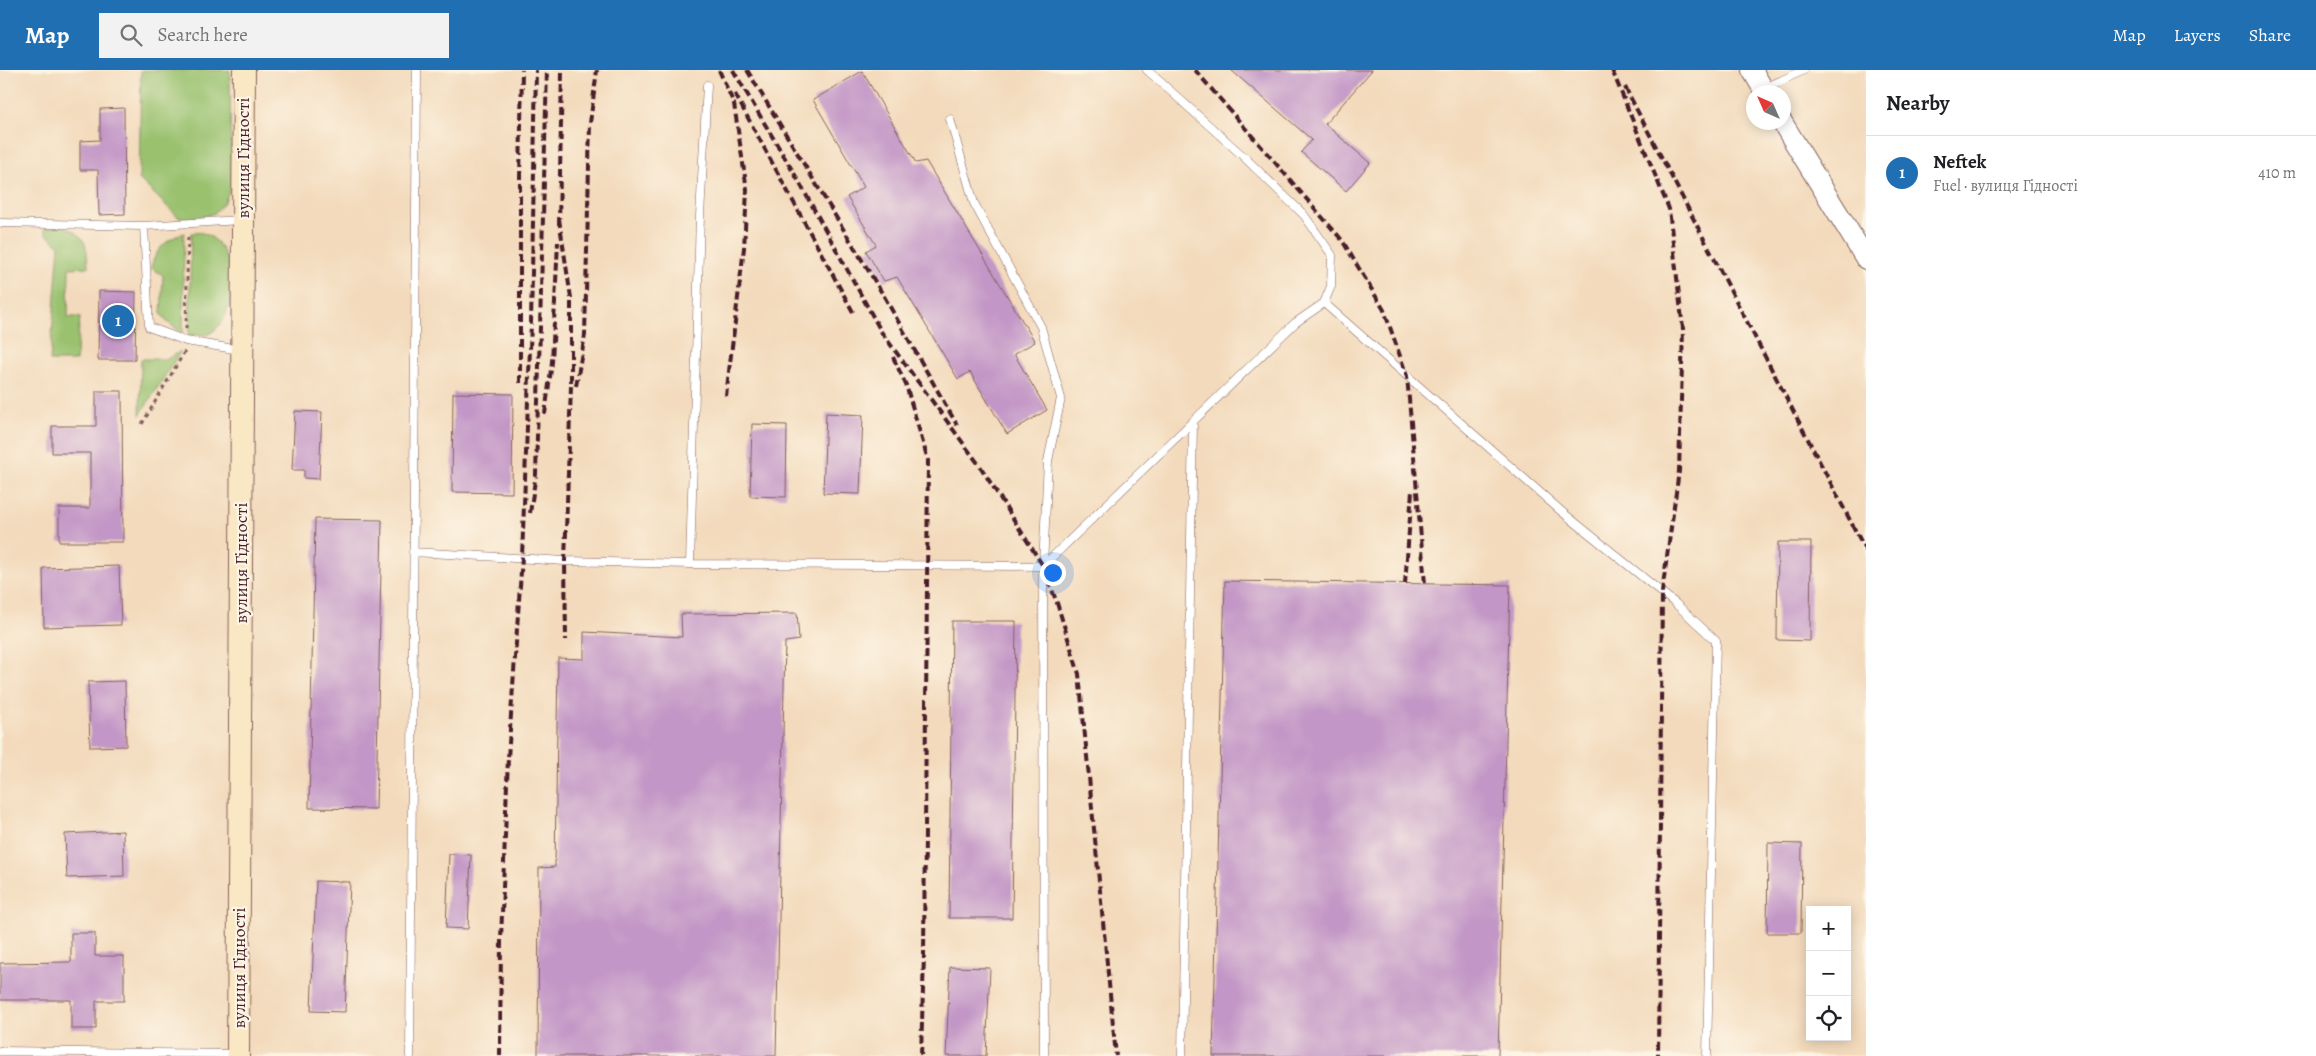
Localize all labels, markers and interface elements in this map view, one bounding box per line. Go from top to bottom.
search box [99,13,449,58]
text: Map [25,19,69,51]
icon: search [117,21,145,49]
text: Search here [157,22,248,48]
text: Map [2113,23,2146,47]
text: Layers [2174,23,2221,47]
text: Share [2249,23,2291,47]
north arrow [1746,85,1791,130]
text: Nearby [1886,89,1949,117]
street label: вулиця Гідності [231,98,255,218]
text: Neftek [1933,149,1986,175]
text: 1 [1899,162,1905,184]
text: 410 m [2258,162,2296,184]
text: Fuel · вулиця Гідності [1933,175,2078,197]
pin: 1 [102,302,134,340]
street label: вулиця Гідності [229,503,253,623]
your location [1040,560,1066,586]
map controls [1806,906,1851,1041]
button: + [1806,906,1851,951]
street label: вулиця Гідності [227,908,251,1028]
button: − [1806,951,1851,996]
button: locate [1806,996,1851,1041]

